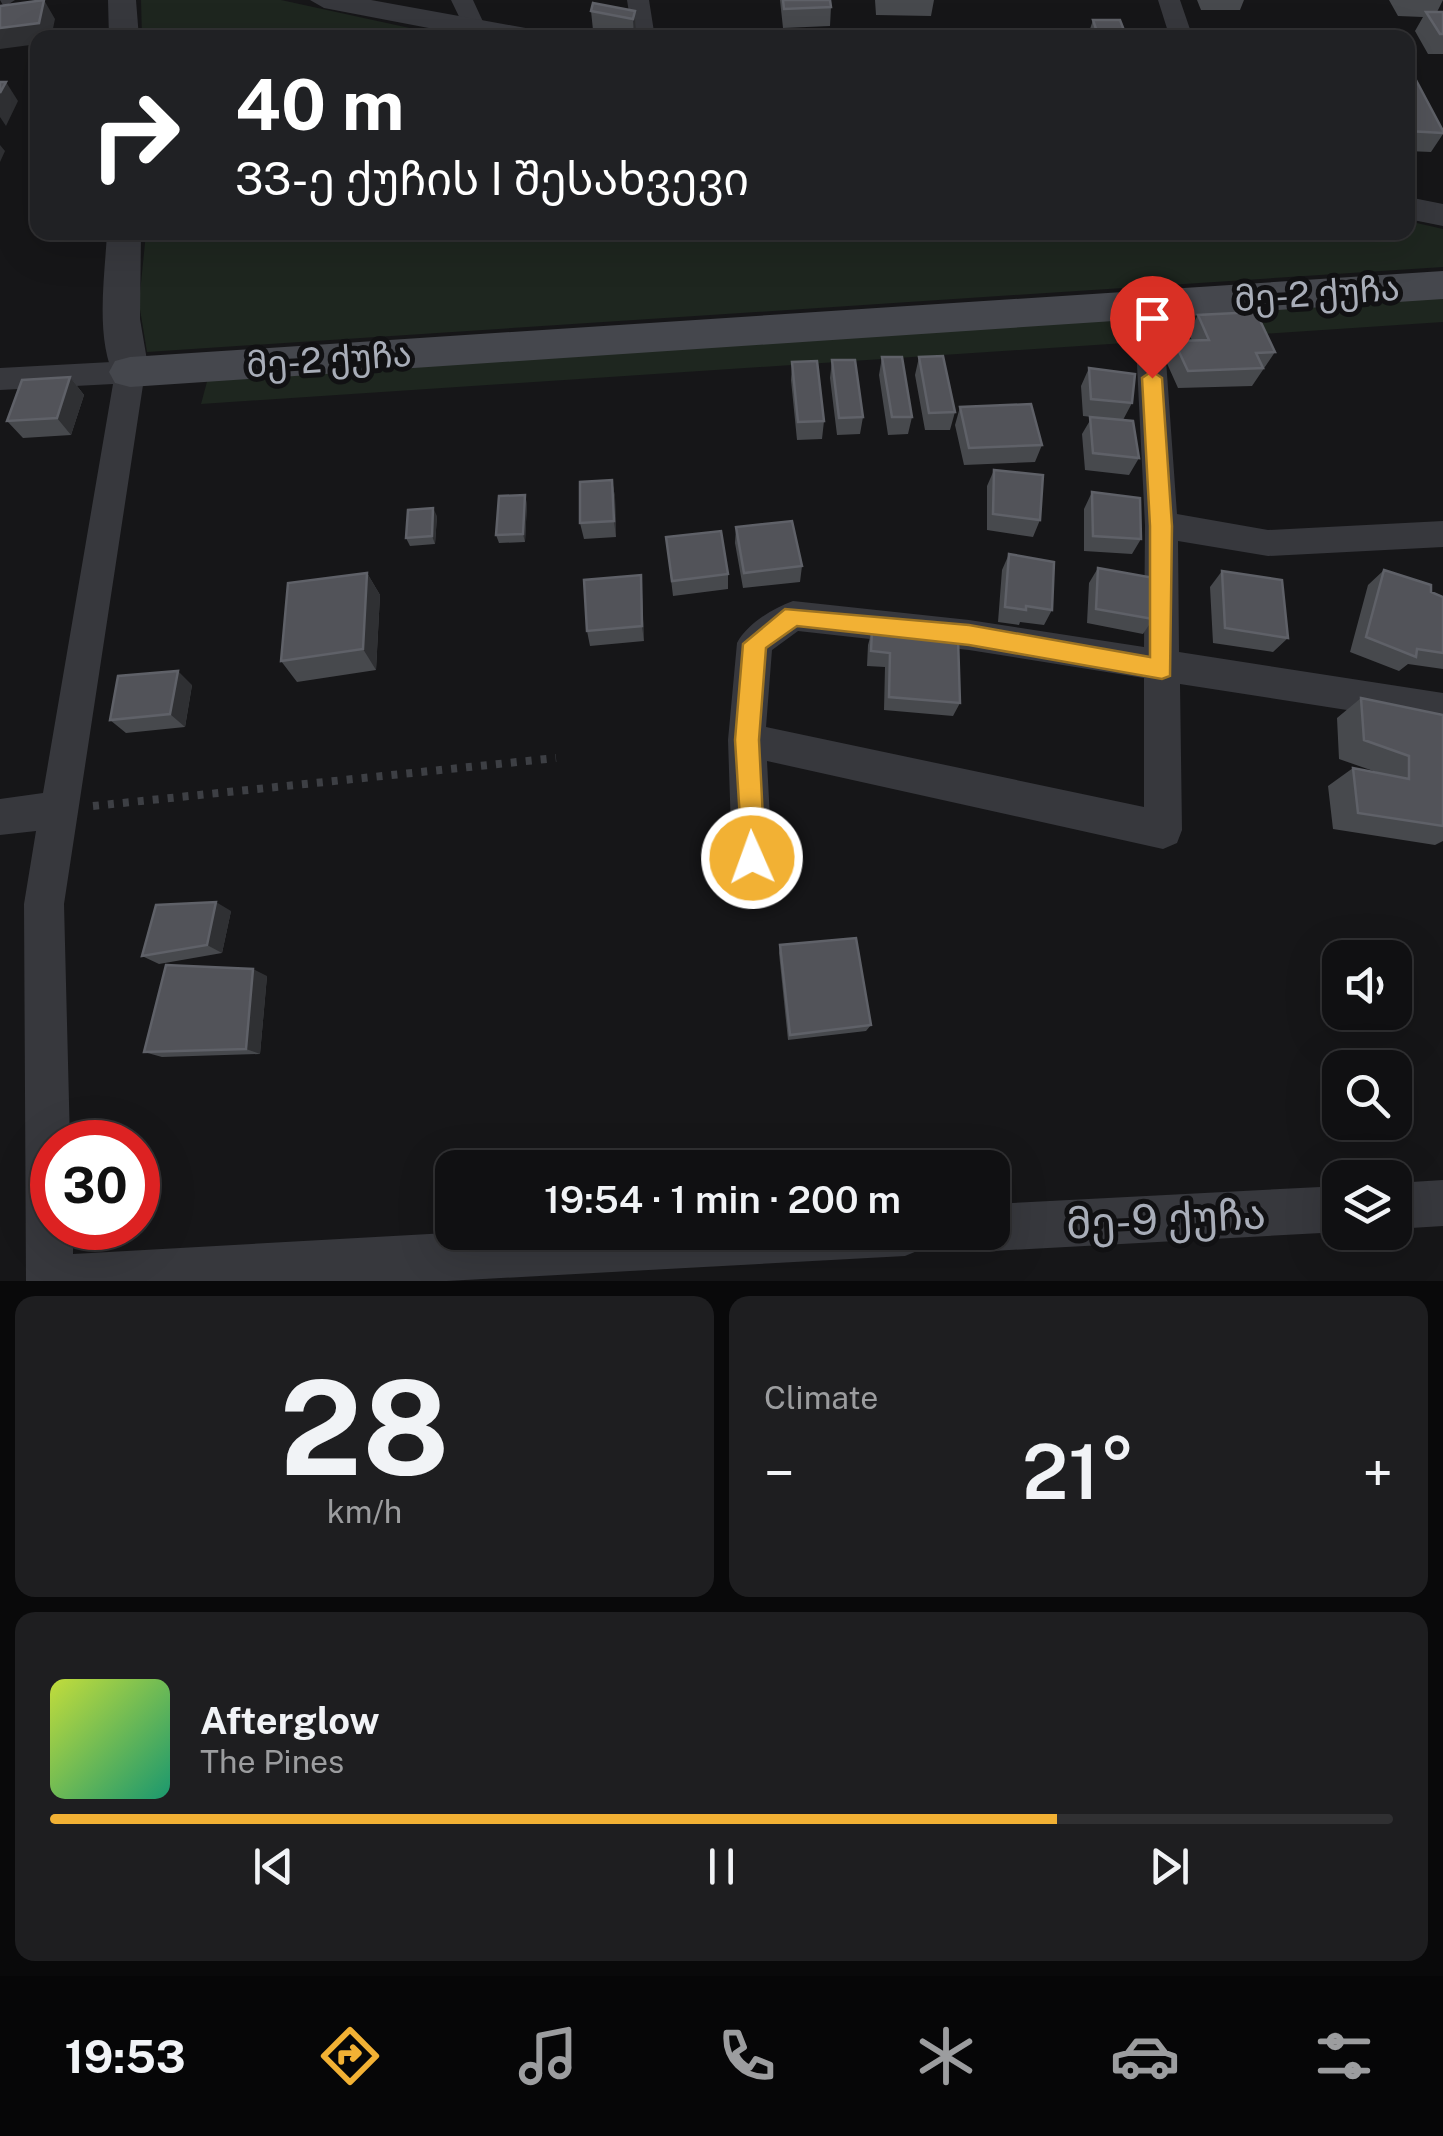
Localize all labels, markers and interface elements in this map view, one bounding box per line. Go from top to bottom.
text: 40 m [235,63,405,146]
icon: right [70,70,200,200]
text: 33-ე ქუჩის I შესახვევი [235,152,749,205]
street label: მე-2 ქუჩა [1233,267,1401,320]
pin [1110,276,1195,379]
icon: arrive [1125,291,1180,346]
street label: მე-2 ქუჩა [245,333,413,386]
position arrow [700,806,804,910]
map controls [1322,940,1412,1250]
button: sound [1322,940,1412,1030]
button: search [1322,1050,1412,1140]
speed limit sign: 30 [30,1120,160,1250]
button: layers [1322,1160,1412,1250]
text: 19:54 · 1 min · 200 m [544,1177,901,1222]
street label: მე-9 ქუჩა [1065,1188,1267,1250]
text: 28 [280,1352,449,1504]
text: Climate [764,1379,878,1416]
text: 21° [1022,1428,1135,1516]
text: − [764,1441,795,1505]
text: + [1363,1441,1393,1505]
text: km/h [327,1493,402,1530]
text: Afterglow [200,1698,380,1743]
text: The Pines [200,1743,344,1780]
icon: previous [246,1839,301,1894]
icon: pause [694,1839,749,1894]
icon: next [1142,1839,1197,1894]
icon: directions [315,2021,385,2091]
icon: music [513,2021,583,2091]
icon: phone [712,2021,782,2091]
icon: climate [911,2021,981,2091]
icon: car [1110,2021,1180,2091]
icon: filters [1309,2021,1379,2091]
text: 19:53 [64,2030,186,2083]

